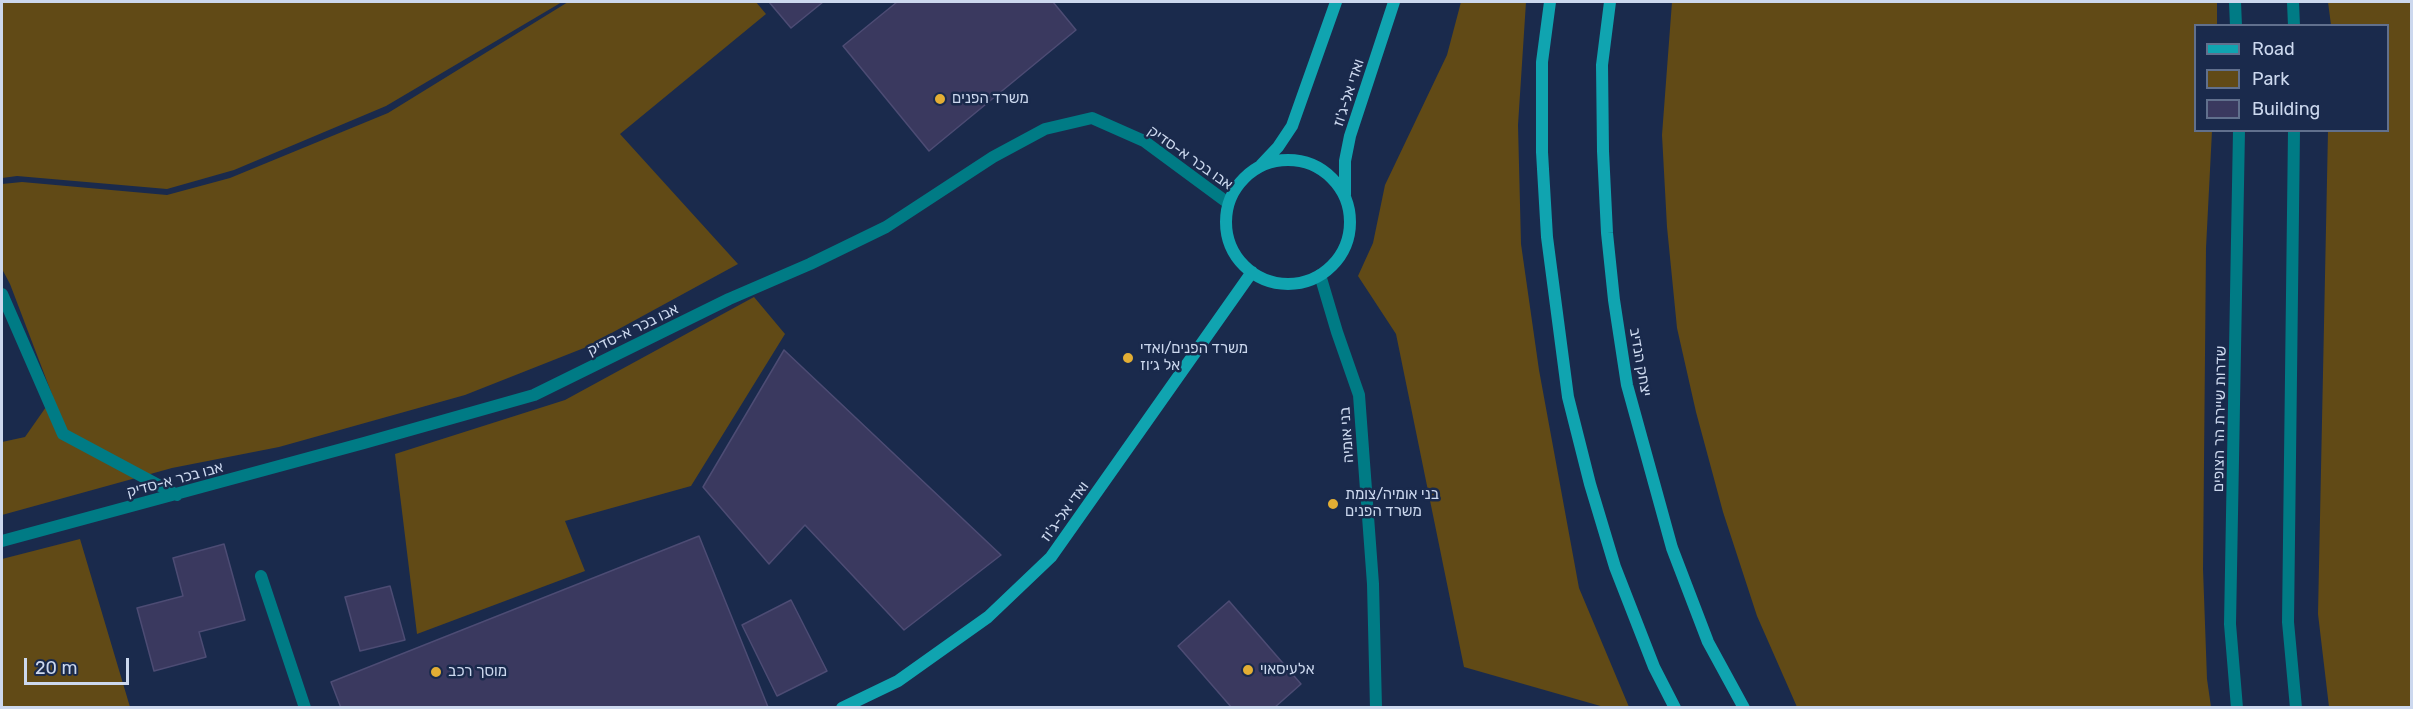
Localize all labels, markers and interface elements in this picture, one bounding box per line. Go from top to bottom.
legend [2194,24,2389,132]
text: Road [2252,38,2295,60]
street label: ואדי אל-ג'וז [1330,57,1368,129]
text: Park [2252,68,2289,90]
place label: משרד הפנים [952,90,1029,108]
marker: משרד הפנים [933,92,947,106]
text: Building [2252,98,2320,120]
street label: אבו בכר א-סדיק [1144,122,1236,194]
street label: אבו בכר א-סדיק [584,300,682,360]
street label: יצחק הנדיב [1625,326,1655,398]
place label: משרד הפנים/ואדי אל ג׳וז [1140,340,1248,375]
street label: שדרות שיירת הר הצופים [2210,346,2230,492]
marker: משרד הפנים/ואדי אל ג׳וז [1121,351,1135,365]
street label: בני אומיה [1336,406,1358,464]
street label: אבו בכר א-סדיק [125,458,225,502]
street label: ואדי אל-ג'וז [1037,478,1093,546]
place label: בני אומיה/צומת משרד הפנים [1345,486,1439,521]
marker: בני אומיה/צומת משרד הפנים [1326,497,1340,511]
scale bar [27,646,132,684]
text: 20 m [35,657,77,679]
place label: אלעיסאוי [1260,661,1314,679]
place label: מוסך רכב [448,663,507,681]
marker: אלעיסאוי [1241,663,1255,677]
marker: מוסך רכב [429,665,443,679]

